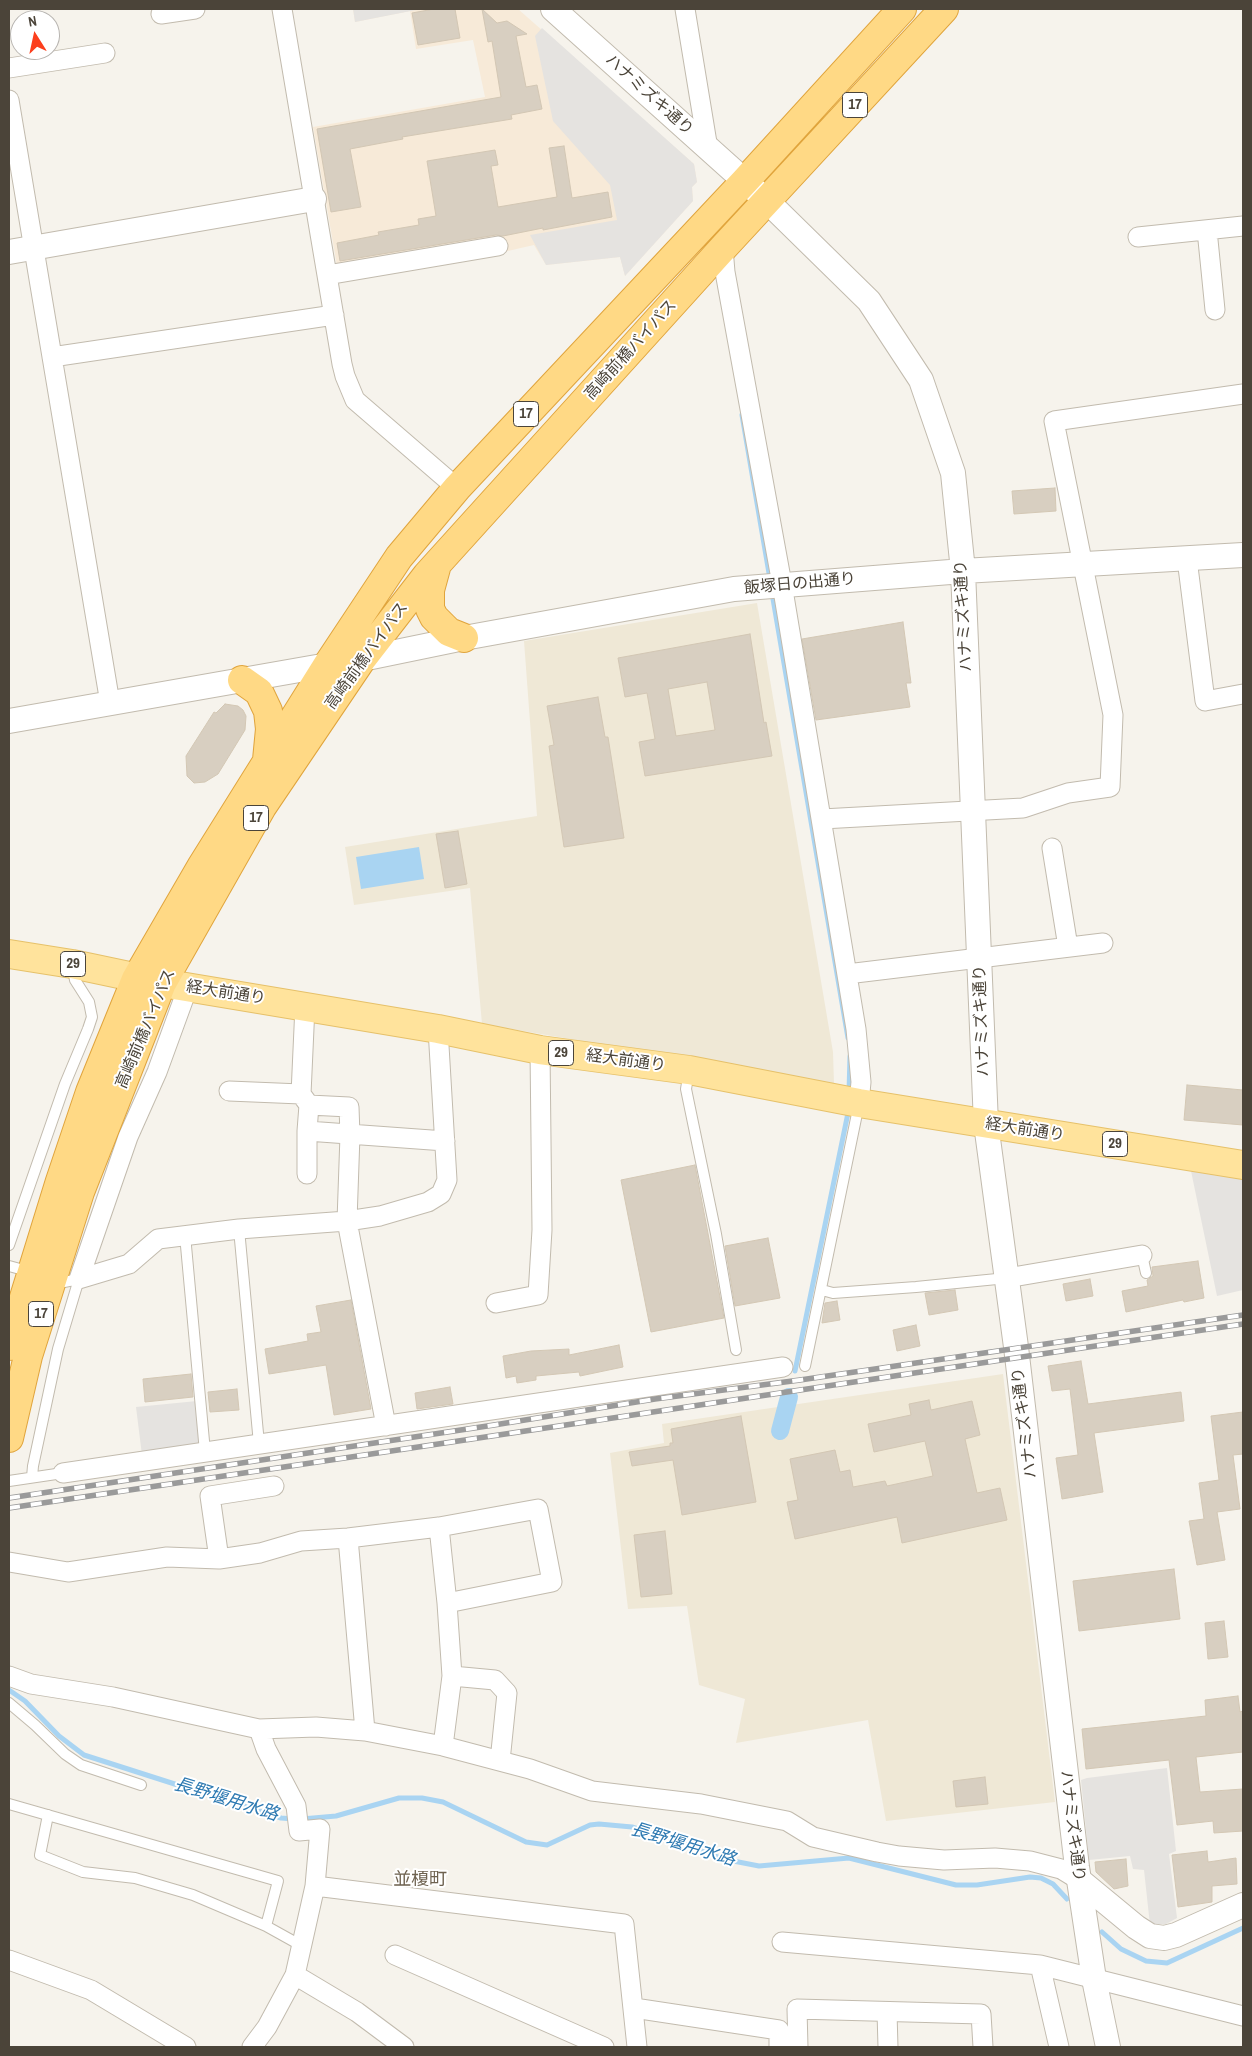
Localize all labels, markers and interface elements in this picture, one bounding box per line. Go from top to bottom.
north arrow [10,10,60,60]
text: N [27,12,38,31]
street label: ハナミズキ通り [601,50,697,140]
road number: 17 [842,92,868,118]
street label: 高崎前橋バイパス [581,296,681,404]
road number: 17 [514,402,538,426]
street label: ハナミズキ通り [951,560,977,672]
street label: 飯塚日の出通り [743,570,857,598]
street label: 高崎前橋バイパス [322,599,412,713]
road number: 17 [244,806,268,830]
road number: 29 [60,952,86,976]
street label: ハナミズキ通り [970,965,994,1077]
street label: 高崎前橋バイパス [112,966,180,1092]
street label: 経大前通り [185,977,267,1009]
road number: 29 [548,1040,574,1066]
street label: 経大前通り [585,1046,667,1076]
street label: 経大前通り [984,1114,1066,1146]
road number: 29 [1102,1132,1128,1156]
road number: 17 [28,1302,54,1326]
street label: ハナミズキ通り [1009,1366,1041,1480]
street label: ハナミズキ通り [1056,1769,1088,1883]
water label: 長野堰用水路 [171,1774,281,1826]
water label: 長野堰用水路 [628,1819,738,1871]
district label: 並榎町 [393,1869,447,1891]

